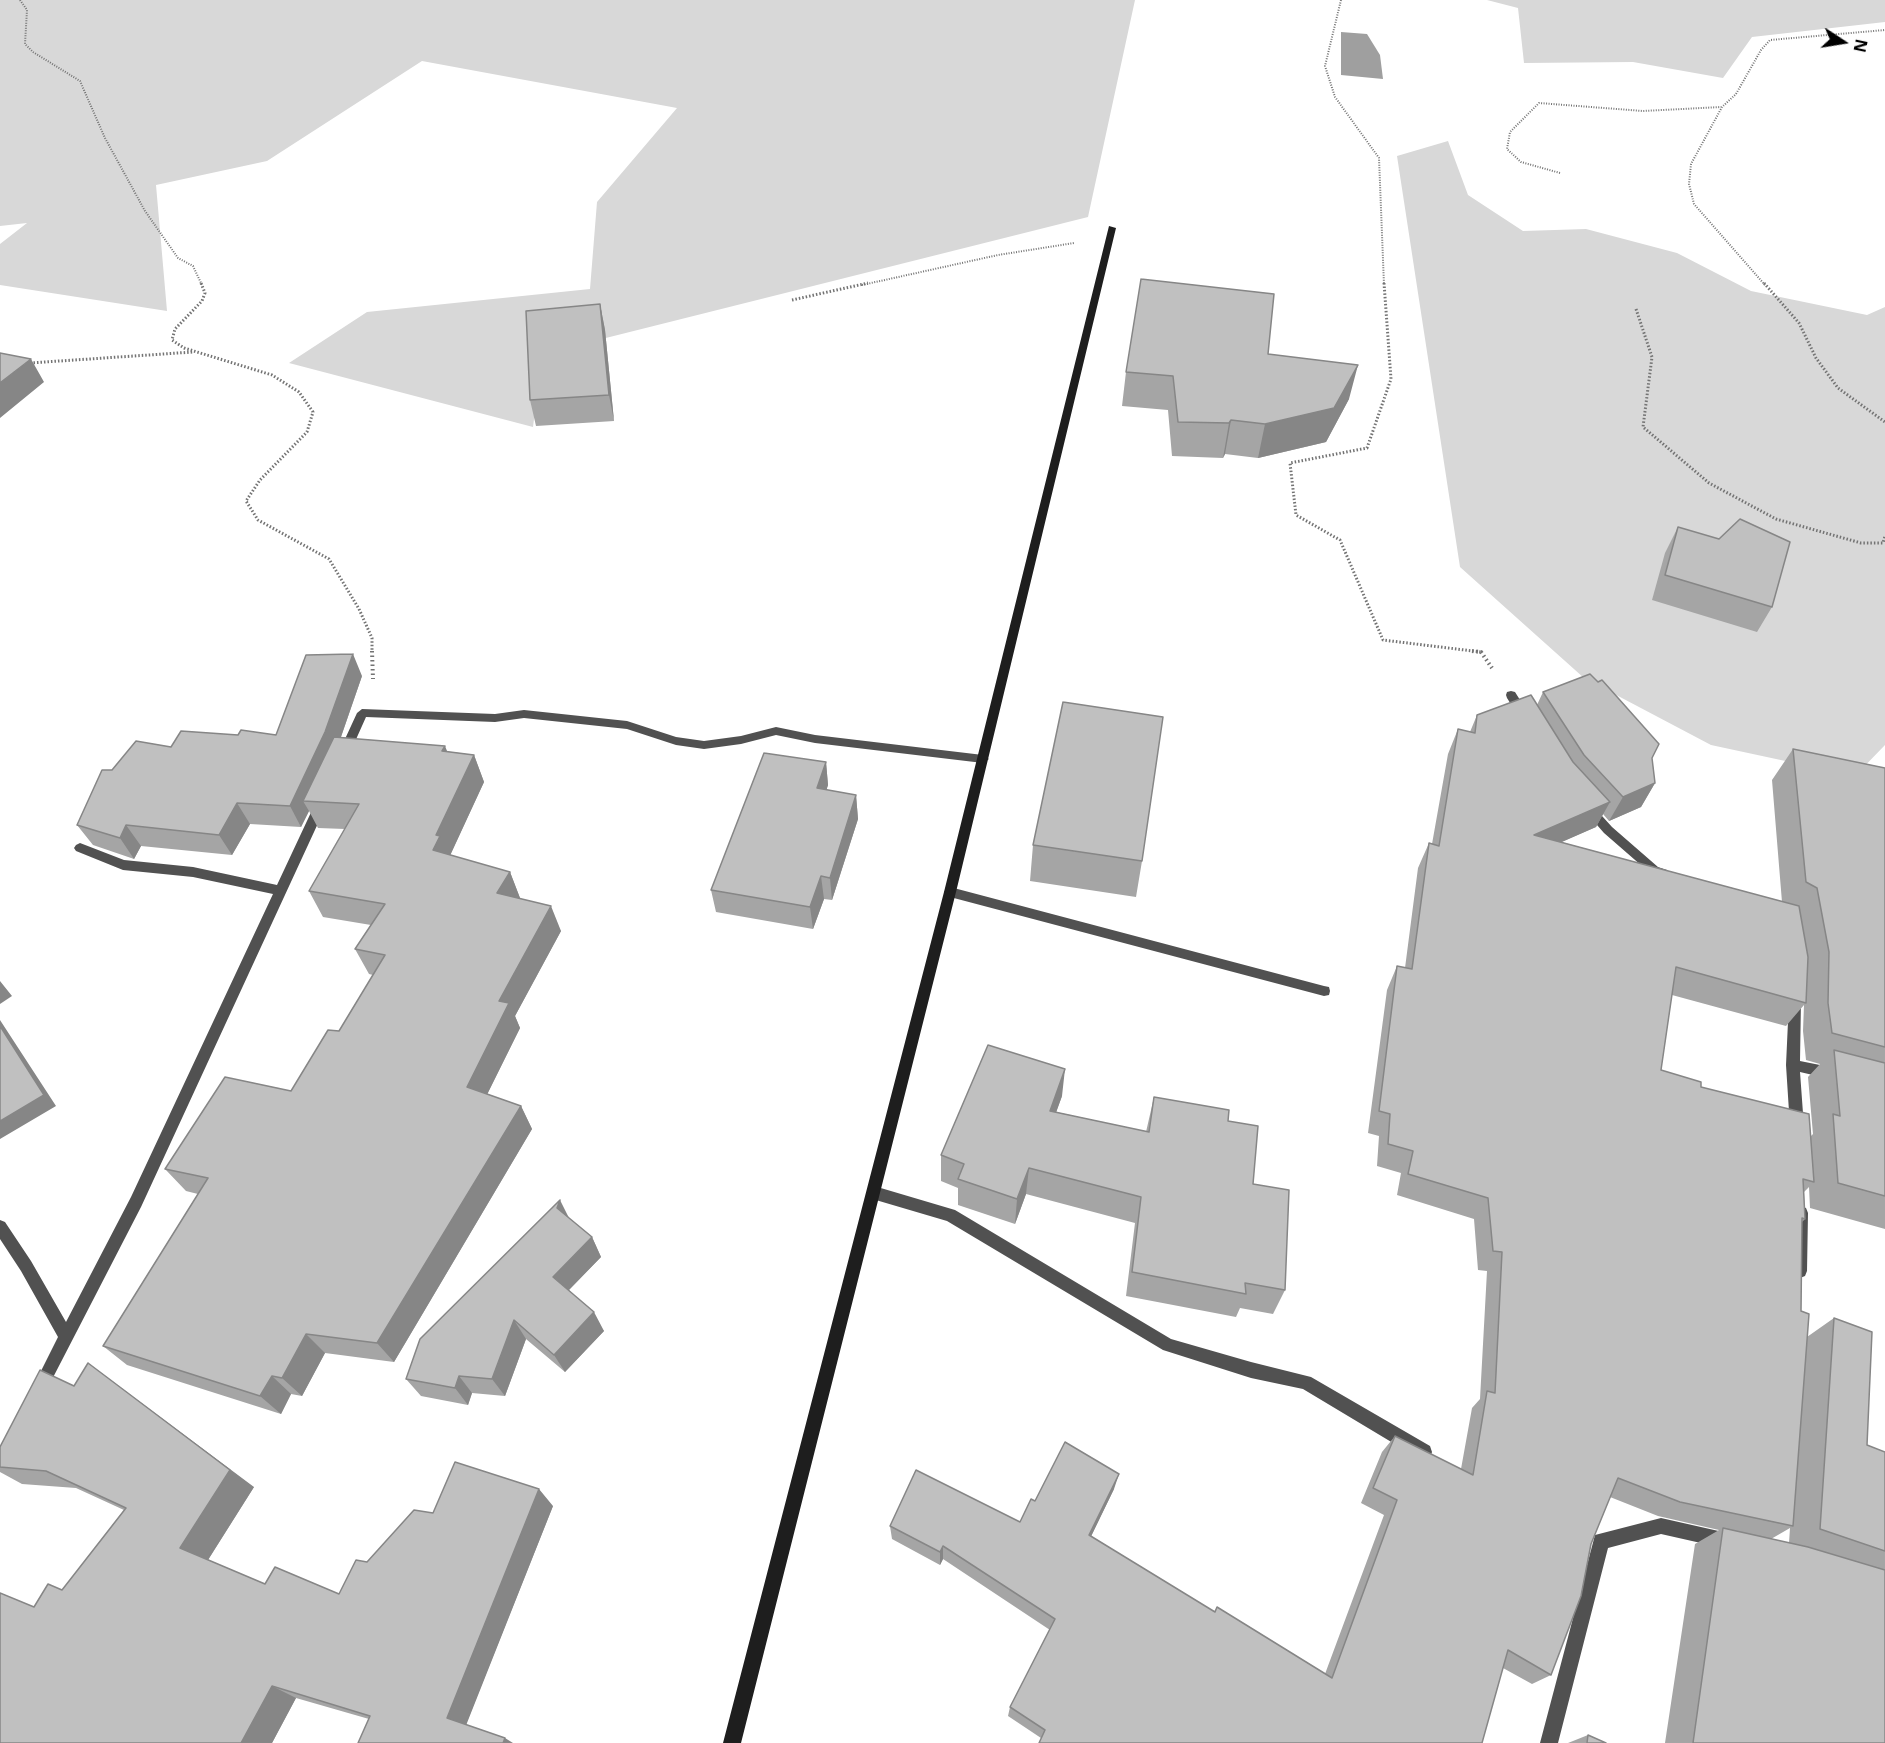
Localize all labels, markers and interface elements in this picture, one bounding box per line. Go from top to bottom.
north arrow [1813,12,1873,72]
text: N [1848,37,1873,54]

